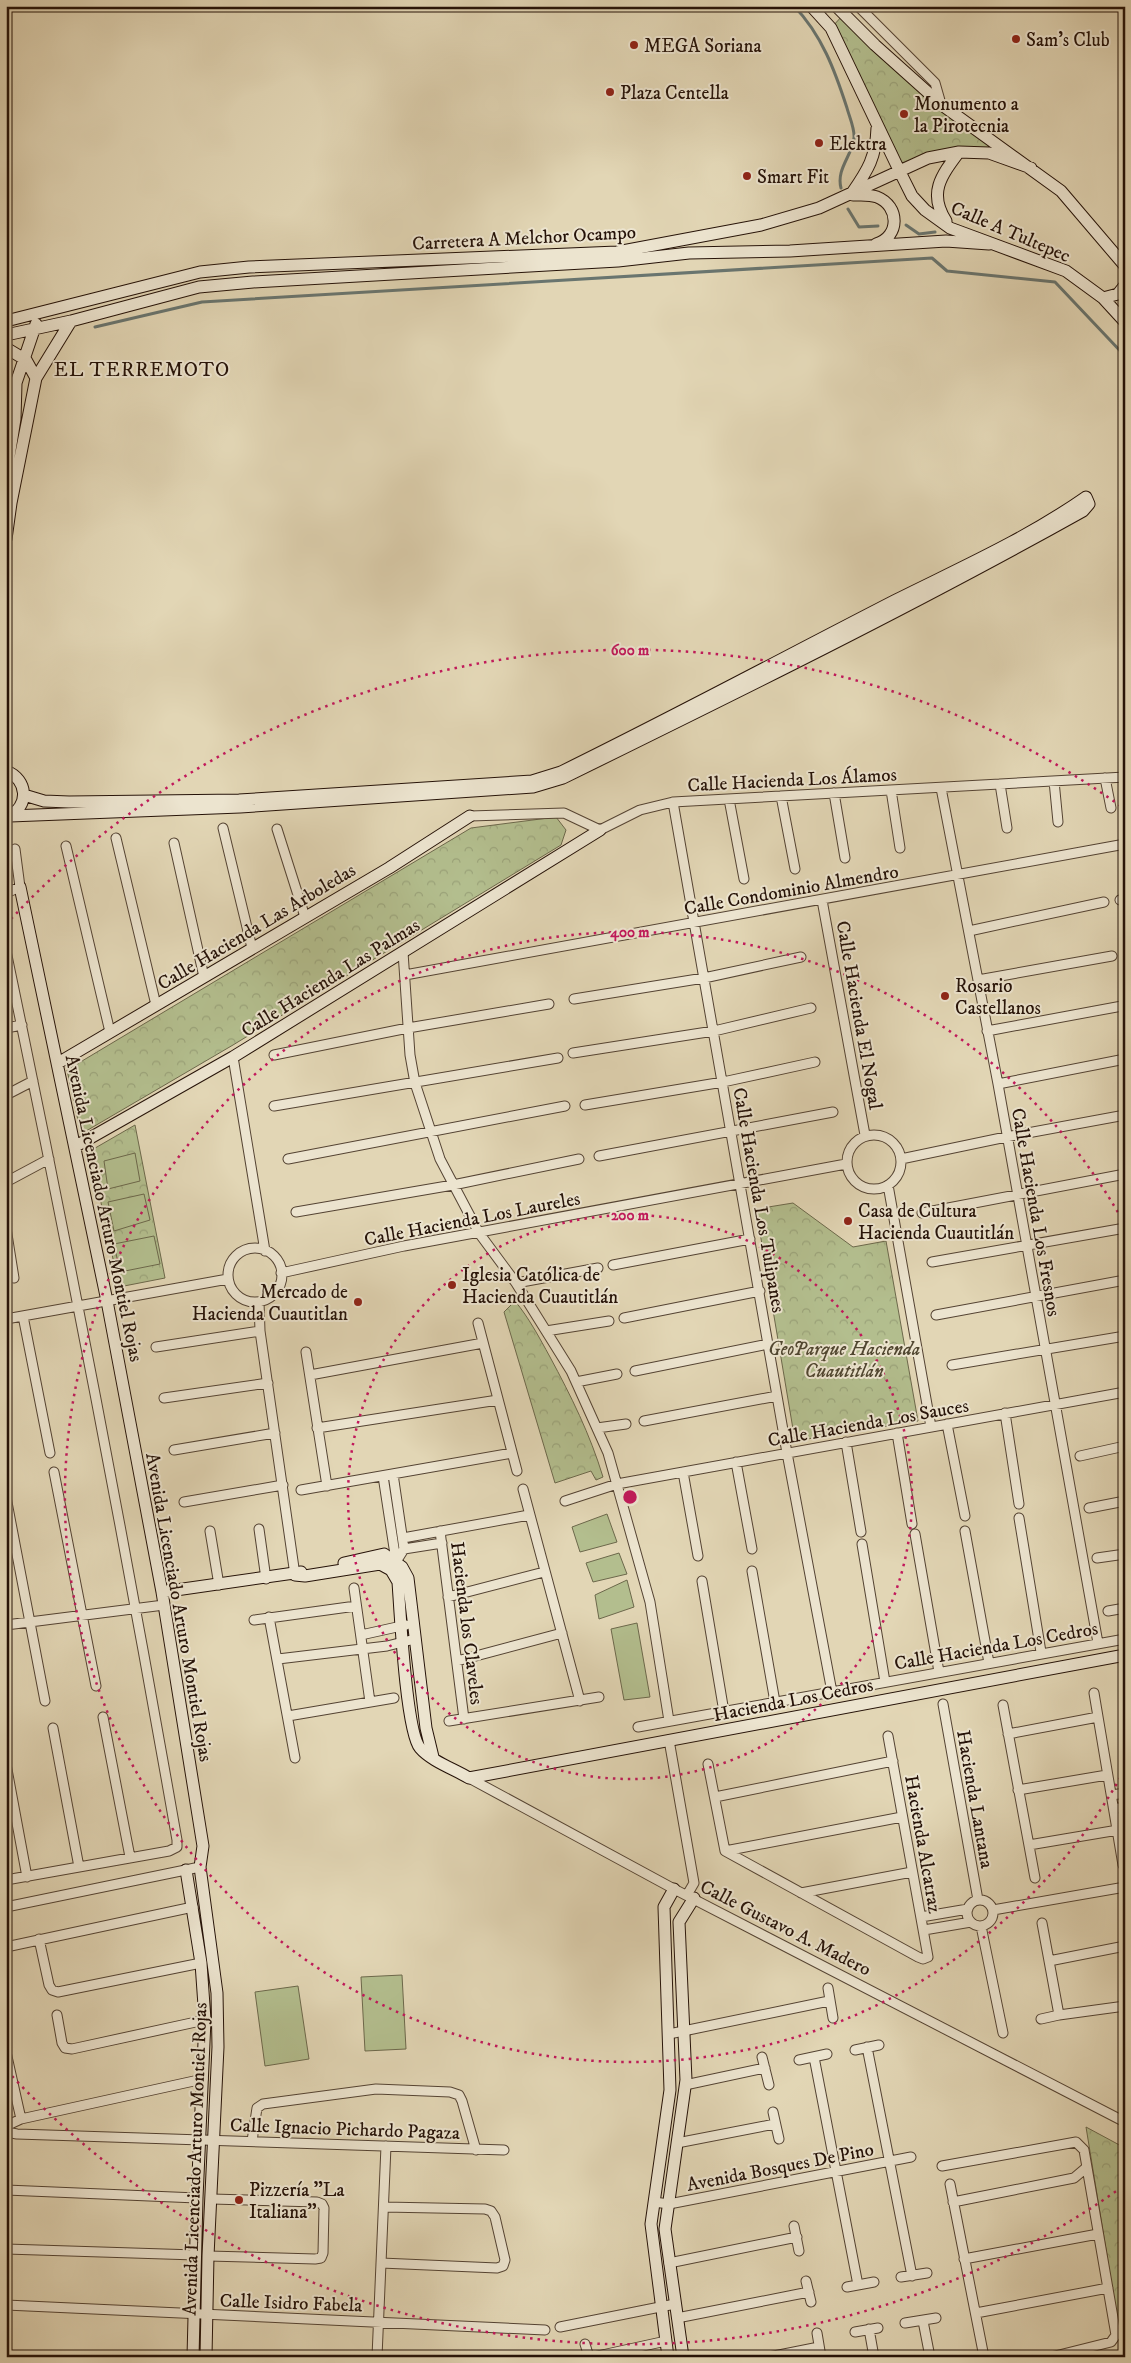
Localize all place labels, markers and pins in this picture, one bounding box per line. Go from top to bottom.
place label: Sam's Club [1026,29,1110,52]
marker: Sam's Club [1010,33,1022,45]
place label: MEGA Soriana [644,35,761,58]
marker: MEGA Soriana [628,39,640,51]
place label: Plaza Centella [620,82,729,105]
marker: Plaza Centella [604,86,616,98]
place label: Monumento a la Pirotecnia [914,93,1019,138]
marker: Monumento a la Pirotecnia [898,108,910,120]
place label: Elektra [829,133,887,156]
marker: Elektra [813,137,825,149]
place label: Smart Fit [757,166,829,189]
marker: Smart Fit [741,170,753,182]
place label: Rosario Castellanos [955,975,1041,1020]
marker: Rosario Castellanos [939,990,951,1002]
place label: Casa de Cultura Hacienda Cuautitlán [858,1200,1014,1245]
marker: Casa de Cultura Hacienda Cuautitlán [842,1215,854,1227]
place label: Iglesia Católica de Hacienda Cuautitlán [462,1264,618,1309]
marker: Iglesia Católica de Hacienda Cuautitlán [446,1279,458,1291]
place label: Mercado de Hacienda Cuautitlan [192,1281,348,1326]
marker: Mercado de Hacienda Cuautitlan [352,1296,364,1308]
centre of rings [621,1488,639,1506]
place label: Pizzería "La Italiana" [249,2179,345,2224]
marker: Pizzería "La Italiana" [233,2194,245,2206]

